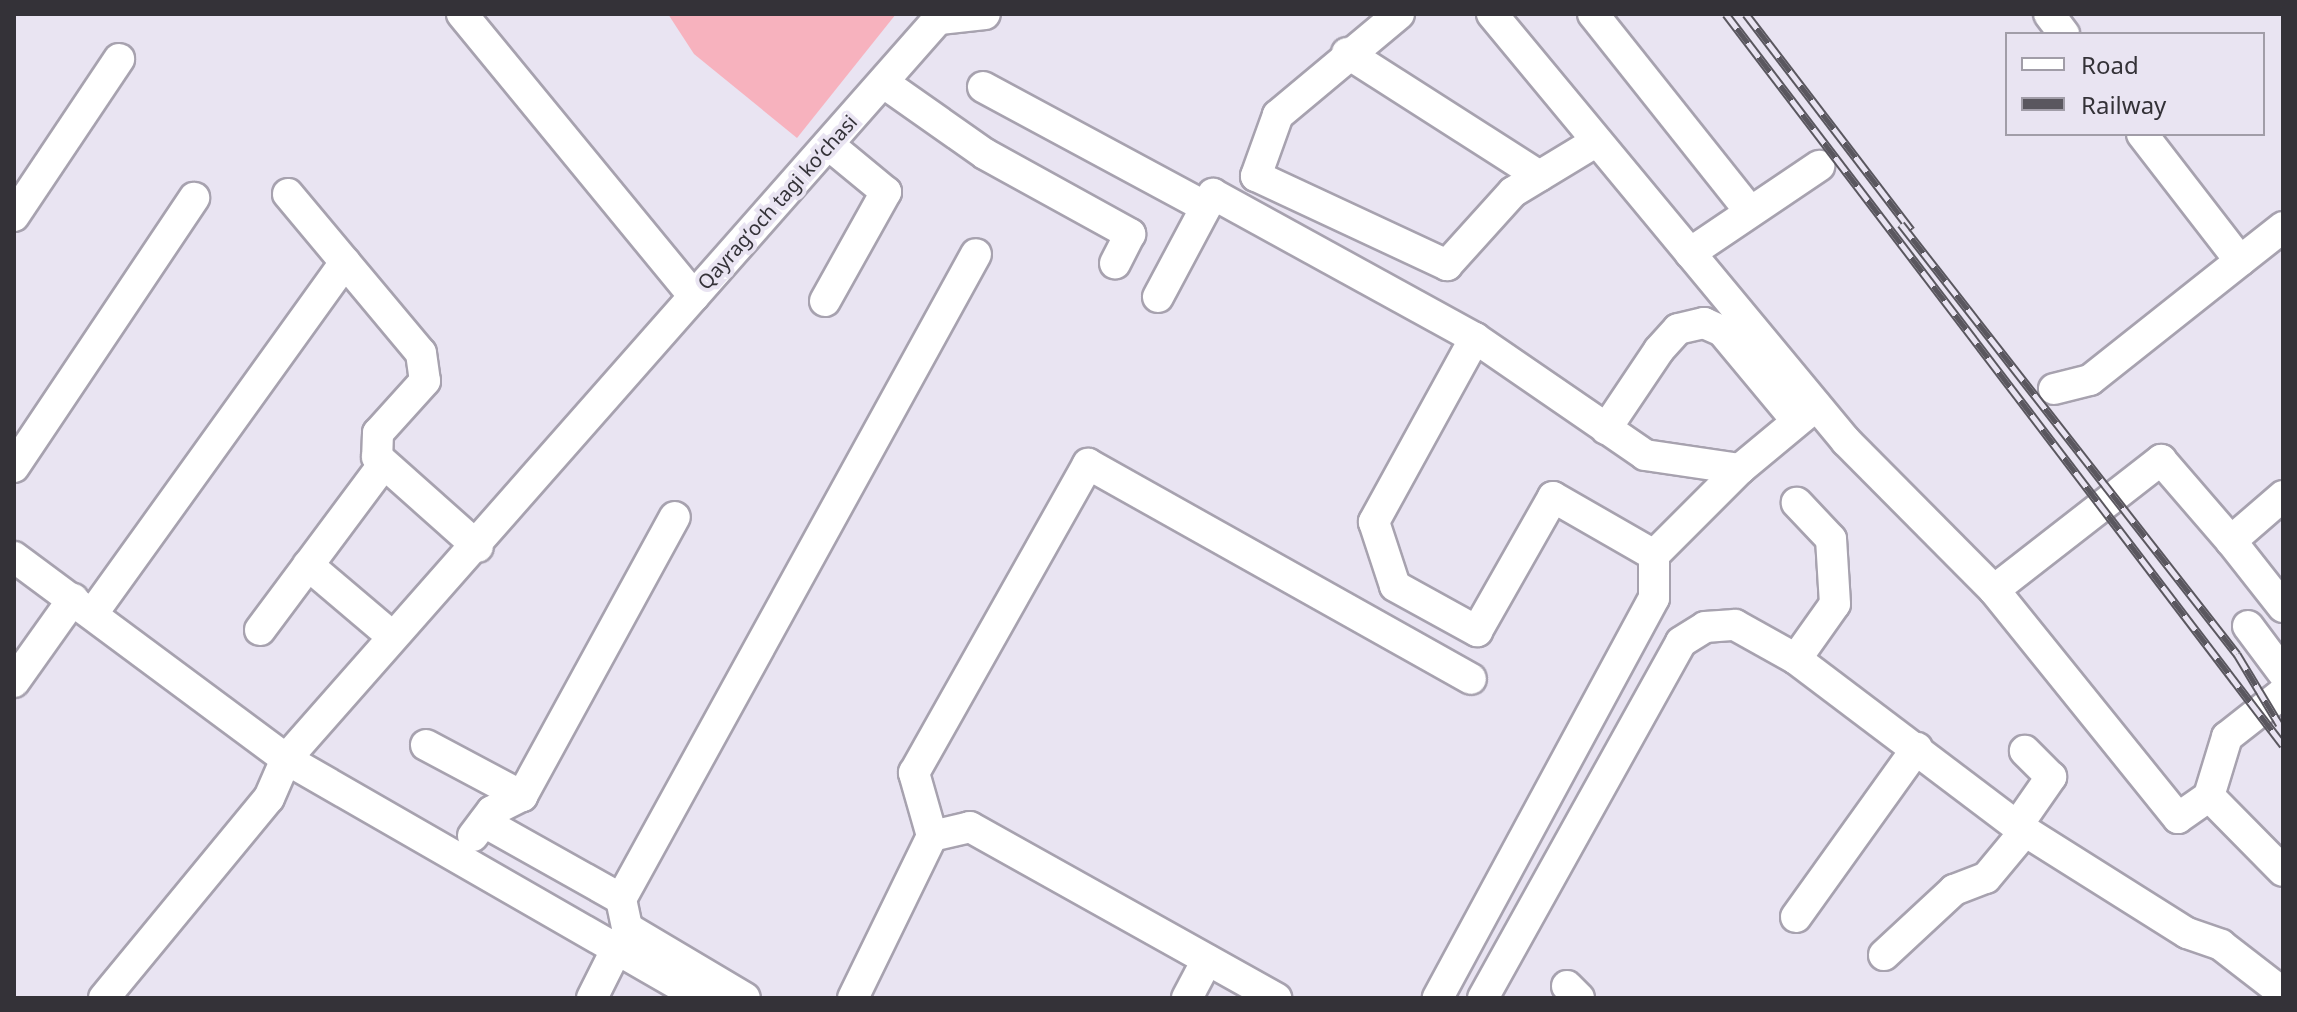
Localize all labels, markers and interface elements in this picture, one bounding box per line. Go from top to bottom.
legend [2005,32,2265,136]
text: Road [2081,48,2139,81]
text: Railway [2081,88,2166,121]
street label: Qayragʻoch tagi koʻchasi [692,110,862,294]

